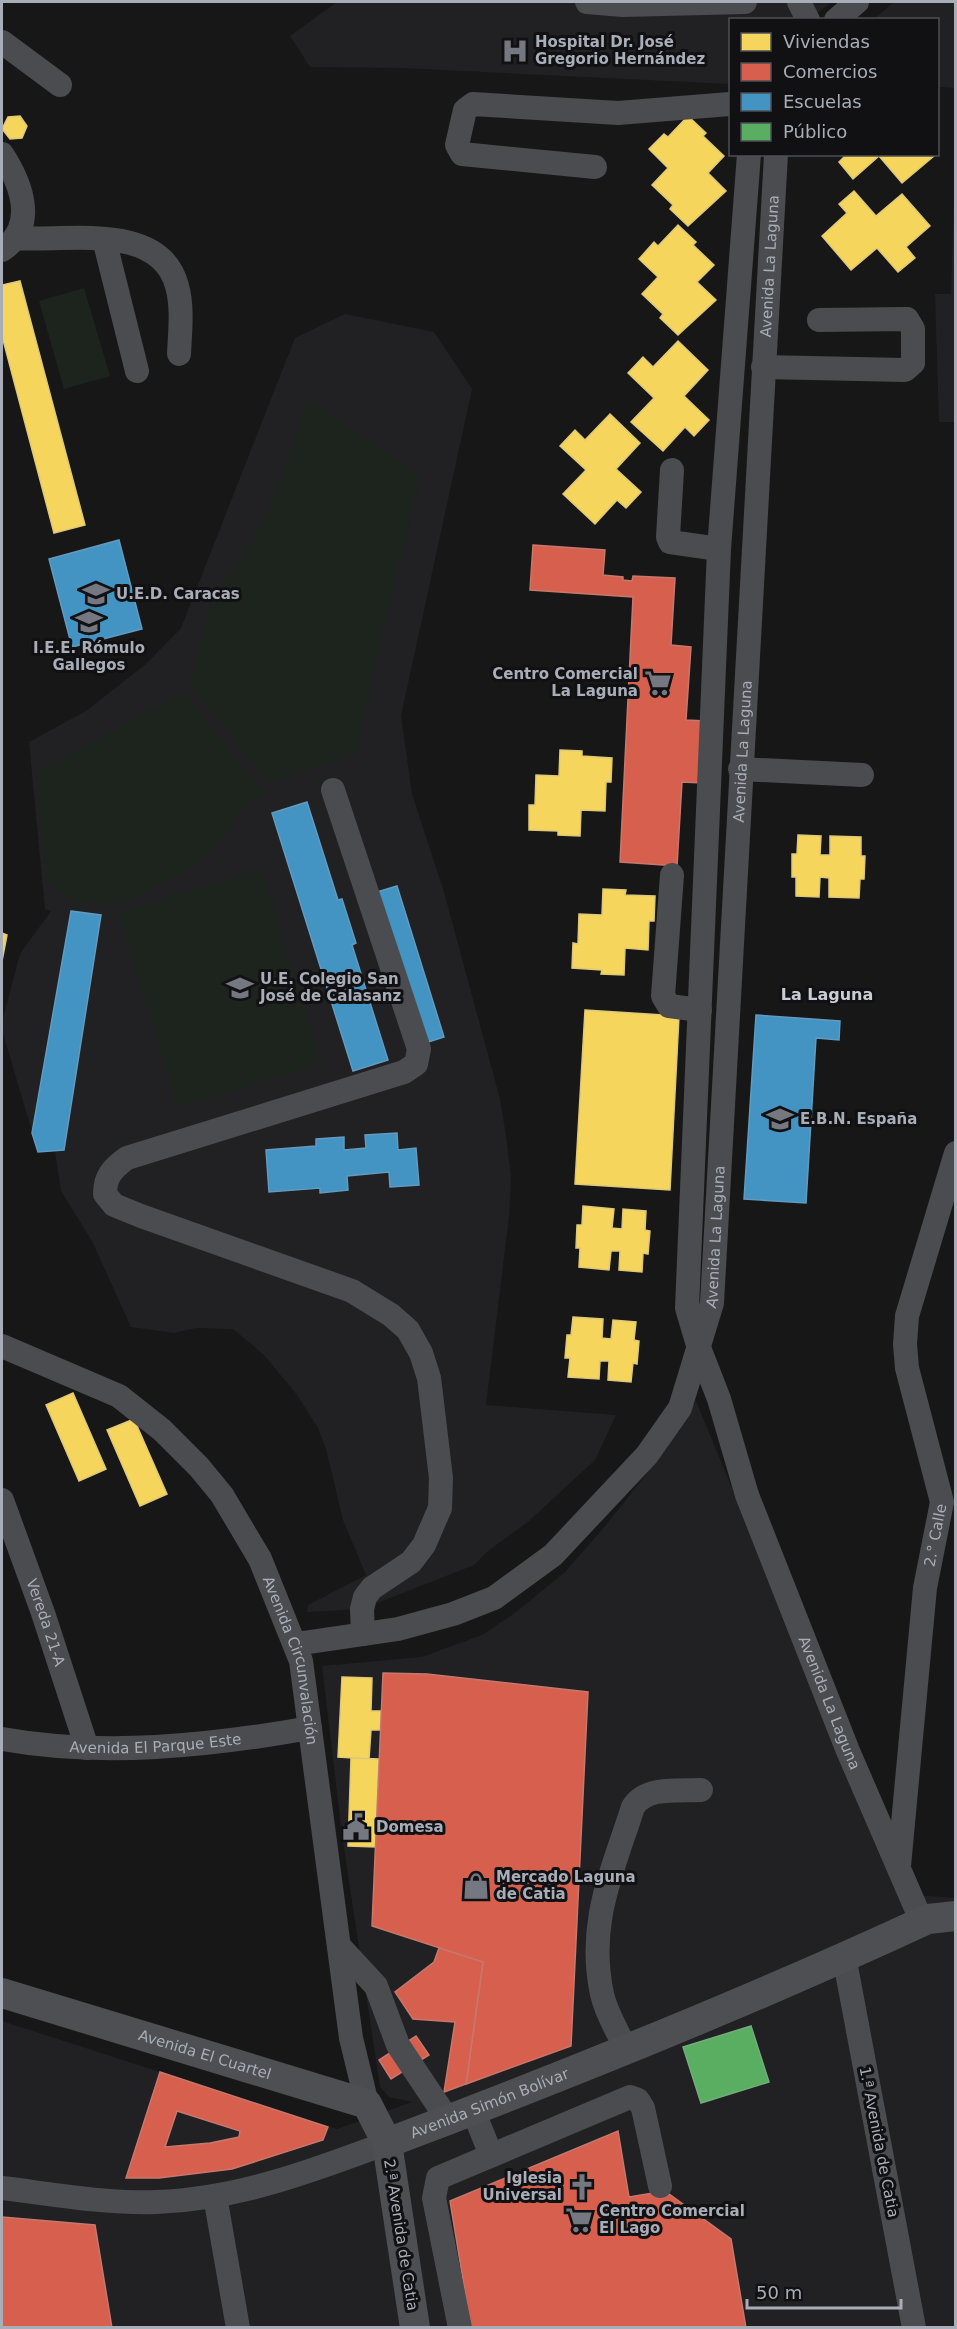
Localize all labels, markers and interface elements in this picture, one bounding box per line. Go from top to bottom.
legend [729,18,939,156]
text: Viviendas [783,31,870,52]
place label: Hospital Dr. José Gregorio Hernández [535,33,706,68]
hospital icon: Hospital Dr. José Gregorio Hernández [500,36,530,66]
text: Comercios [783,61,877,82]
text: Escuelas [783,91,862,112]
text: Público [783,121,847,142]
street label: Avenida La Laguna [757,195,783,338]
school or university icon: U.E.D. Caracas [81,579,111,609]
place label: U.E.D. Caracas [116,585,240,603]
school or university icon: I.E.E. Rómulo Gallegos [74,607,104,637]
place label: I.E.E. Rómulo Gallegos [33,639,145,674]
place label: Centro Comercial La Laguna [492,665,638,700]
supermarket icon: Centro Comercial La Laguna [643,668,673,698]
street label: Avenida La Laguna [730,680,756,823]
place label: U.E. Colegio San José de Calasanz [259,970,401,1005]
school or university icon: U.E. Colegio San José de Calasanz [225,973,255,1003]
district label: La Laguna [781,985,873,1004]
school or university icon: E.B.N. España [765,1104,795,1134]
place label: E.B.N. España [800,1110,917,1128]
street label: Avenida La Laguna [702,1165,729,1310]
street label: 2.° Calle [920,1502,950,1568]
street label: Avenida Circunvalación [259,1574,321,1746]
street label: Vereda 21-A [22,1576,69,1669]
street label: Avenida La Laguna [795,1634,864,1773]
street label: Avenida El Parque Este [69,1730,242,1757]
public building icon: Domesa [341,1812,371,1842]
place label: Domesa [376,1818,444,1836]
place label: Mercado Laguna de Catia [496,1868,636,1903]
shop icon: Mercado Laguna de Catia [461,1871,491,1901]
street label: Avenida El Cuartel [136,2026,273,2083]
street label: Avenida Simón Bolívar [408,2064,572,2142]
street label: 1.ª Avenida de Catia [856,2065,902,2219]
street label: 2.ª Avenida de Catia [380,2158,422,2312]
place label: Iglesia Universal [482,2169,562,2204]
church icon: Iglesia Universal [567,2172,597,2202]
place label: Centro Comercial El Lago [599,2202,745,2237]
supermarket icon: Centro Comercial El Lago [564,2205,594,2235]
scale bar [747,2272,902,2310]
text: 50 m [756,2282,802,2303]

